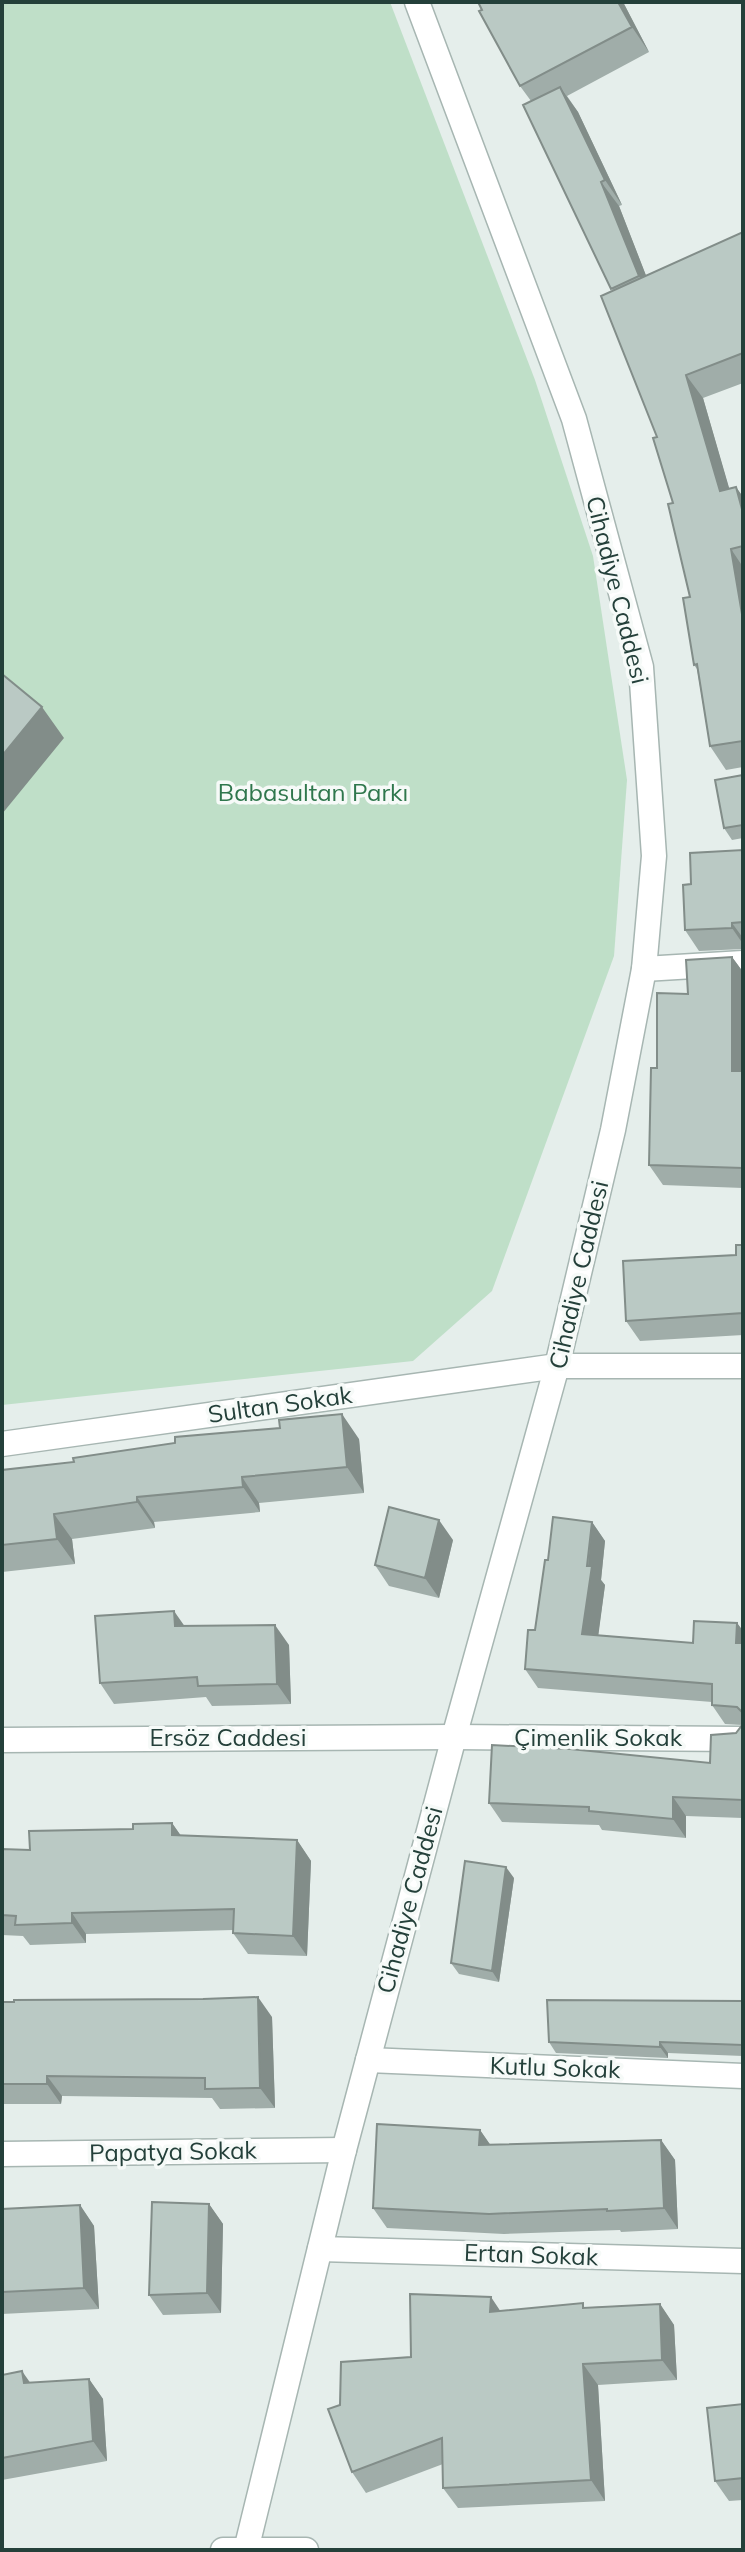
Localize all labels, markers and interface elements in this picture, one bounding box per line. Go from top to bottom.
street label: Cihadiye Caddesi [580,493,656,687]
park label: Babasultan Parkı [218,777,408,807]
street label: Cihadiye Caddesi [542,1178,614,1372]
street label: Sultan Sokak [206,1379,355,1429]
street label: Ersöz Caddesi [150,1722,306,1752]
street label: Çimenlik Sokak [514,1722,683,1752]
street label: Cihadiye Caddesi [370,1803,448,1997]
street label: Kutlu Sokak [489,2050,622,2084]
street label: Papatya Sokak [89,2135,258,2167]
street label: Ertan Sokak [463,2237,599,2271]

